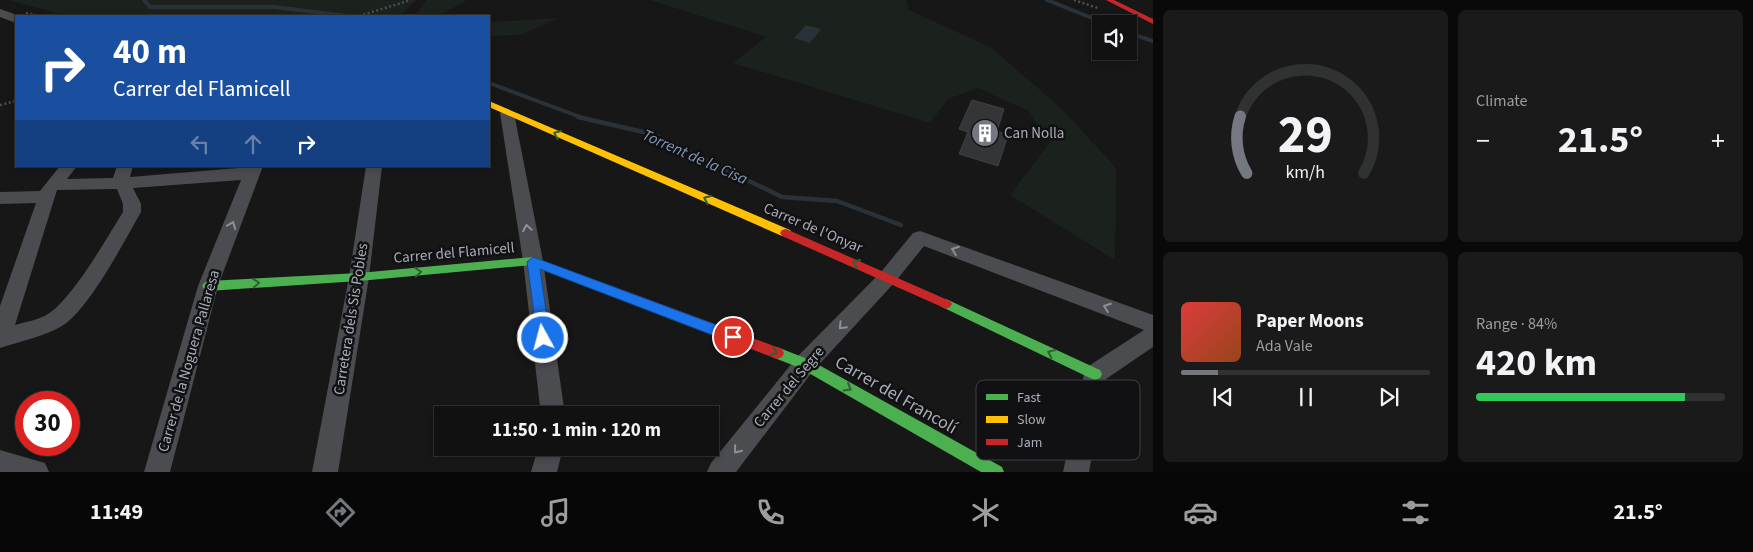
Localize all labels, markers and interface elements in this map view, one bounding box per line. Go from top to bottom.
map controls [1092,15,1137,60]
button: sound [1092,15,1137,60]
text: 40 m [113,27,187,77]
icon: right [30,35,95,100]
text: Carrer del Flamicell [113,73,291,105]
text: Climate [1476,90,1527,112]
text: 29 [1278,99,1333,173]
text: 21.5° [1558,113,1643,167]
building icon: Can Nolla [970,118,1000,148]
text: − [1476,121,1490,161]
text: + [1711,121,1725,161]
place label: Can Nolla [1004,123,1064,144]
water label: Torrent de la Cisa [639,124,752,190]
icon: left [186,130,214,158]
icon: ahead [239,130,267,158]
icon: right [292,130,320,158]
one-way arrow [553,130,562,141]
text: km/h [1286,160,1325,185]
one-way arrow [703,194,711,204]
street label: Carrer de l'Onyar [760,198,867,259]
one-way arrow [226,221,236,229]
one-way arrow [523,224,533,232]
street label: Carrer del Flamicell [393,237,515,269]
street label: Carretera dels Sis Pobles [329,242,373,396]
one-way arrow [951,246,960,256]
one-way arrow [852,259,861,270]
one-way arrow [415,266,423,277]
street label: Carrer de la Noguera Pallaresa [153,267,225,455]
one-way arrow [252,278,260,289]
one-way arrow [1103,303,1112,313]
text: Paper Moons [1256,308,1364,335]
position arrow [516,311,568,363]
text: Range · 84% [1476,313,1557,335]
pin [712,316,754,358]
one-way arrow [839,321,848,330]
icon: arrive [719,323,747,351]
text: Ada Vale [1256,335,1313,357]
text: 420 km [1476,336,1597,390]
street label: Carrer del Segre [749,342,829,432]
one-way arrow [769,346,778,356]
one-way arrow [1047,349,1056,359]
street label: Carrer del Francolí [830,350,962,440]
legend [976,380,1140,460]
one-way arrow [843,382,852,392]
icon: previous [1209,383,1237,411]
icon: pause [1292,383,1320,411]
icon: next [1375,383,1403,411]
text: Fast [1017,388,1041,408]
speed limit sign: 30 [15,391,80,456]
text: Slow [1017,410,1046,430]
text: 11:50 · 1 min · 120 m [492,417,661,444]
text: Jam [1017,433,1042,453]
one-way arrow [733,445,742,454]
icon: directions [323,495,358,530]
icon: music [538,495,573,530]
icon: phone [753,495,788,530]
icon: climate [968,495,1003,530]
icon: car [1183,495,1218,530]
icon: filters [1398,495,1433,530]
text: 11:49 [90,496,143,528]
text: 21.5° [1613,496,1663,528]

